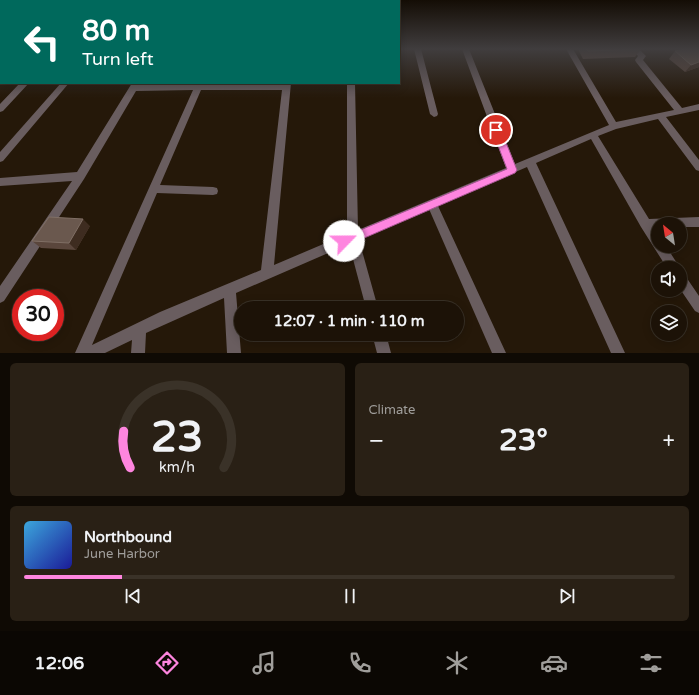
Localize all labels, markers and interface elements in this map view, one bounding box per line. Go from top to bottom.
text: 80 m [82,14,150,48]
icon: left [16,16,68,68]
text: Turn left [82,48,154,70]
pin [479,113,513,147]
icon: arrive [485,119,507,141]
north arrow [651,217,687,253]
map controls [651,217,687,341]
position arrow [323,220,365,262]
button: sound [651,261,687,297]
speed limit sign: 30 [12,289,64,341]
button: layers [651,305,687,341]
text: 12:07 · 1 min · 110 m [274,312,424,330]
text: Climate [369,402,415,418]
text: 23 [151,412,203,462]
text: 23° [499,422,548,459]
text: − [369,428,384,454]
text: + [663,428,675,454]
text: km/h [159,458,195,475]
text: Northbound [84,528,172,546]
text: June Harbor [84,546,160,562]
icon: previous [122,585,144,607]
icon: pause [339,585,361,607]
icon: next [556,585,578,607]
icon: directions [153,649,181,677]
icon: music [250,649,278,677]
icon: phone [346,649,374,677]
icon: climate [443,649,471,677]
icon: car [540,649,568,677]
icon: filters [637,649,665,677]
text: 12:06 [34,652,84,674]

